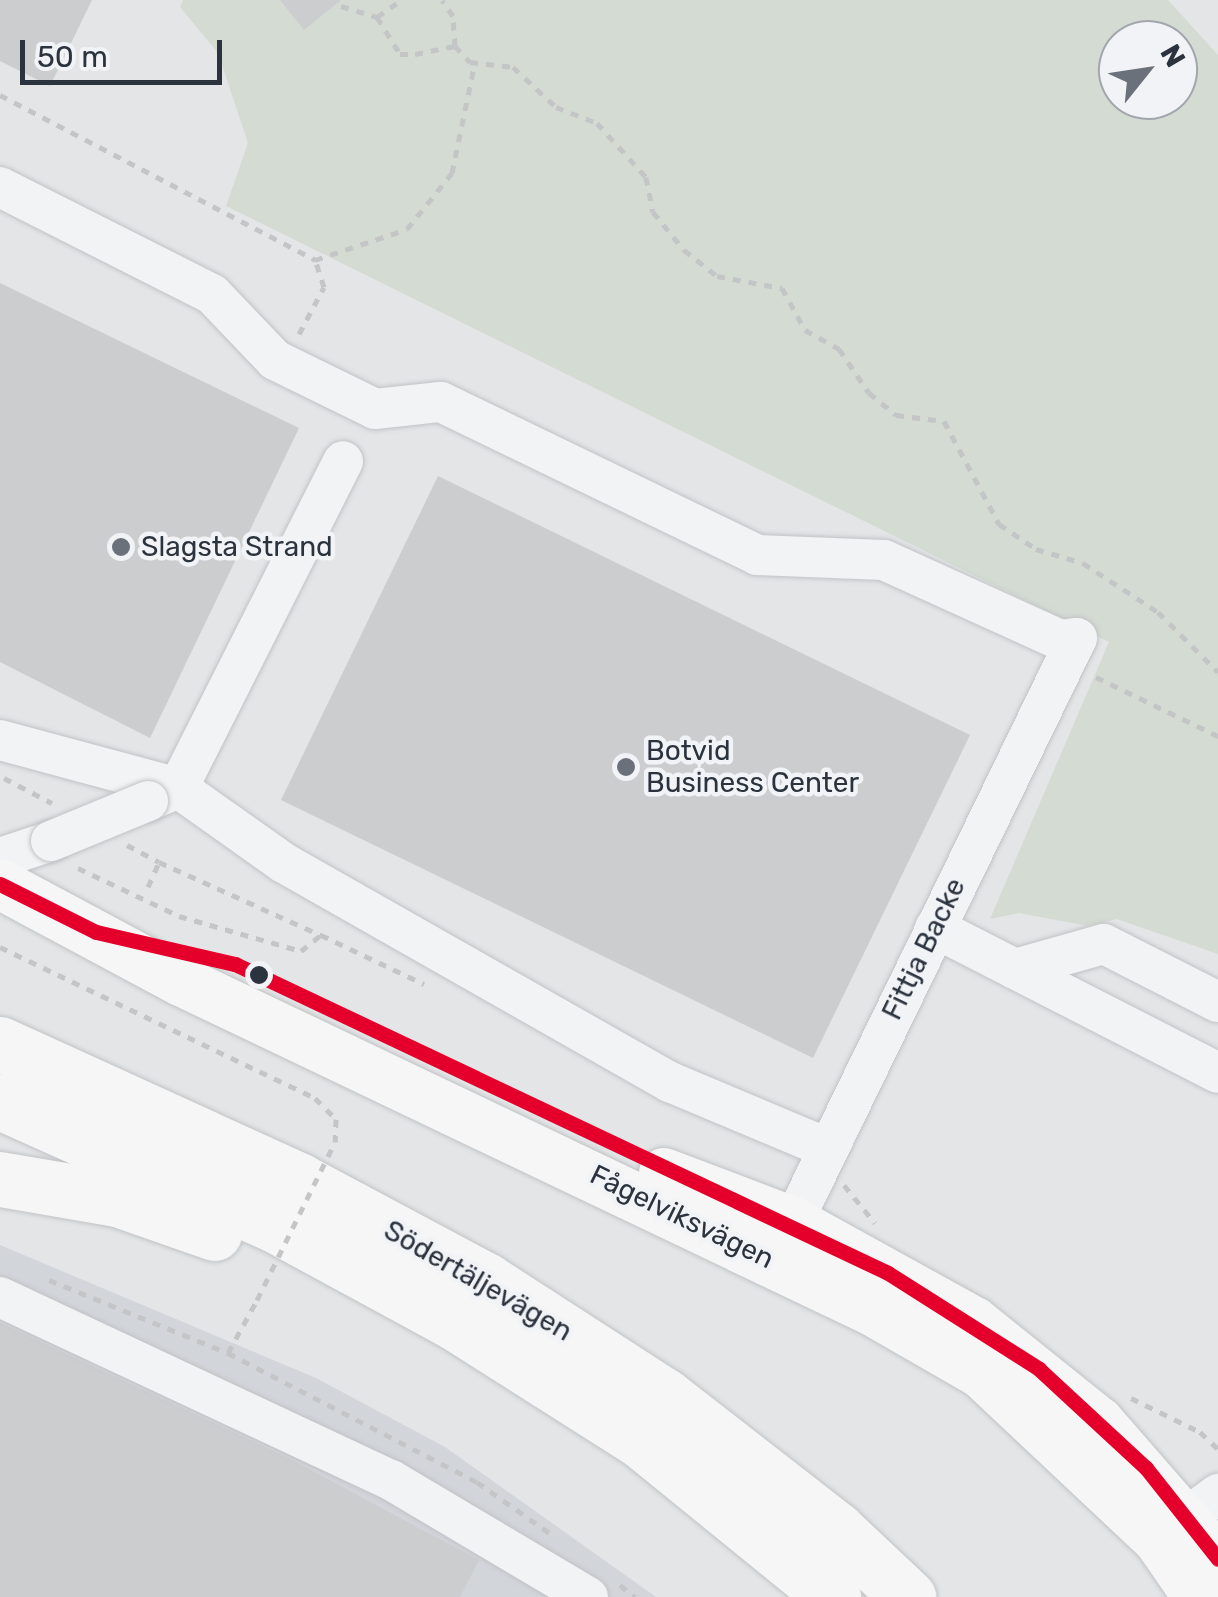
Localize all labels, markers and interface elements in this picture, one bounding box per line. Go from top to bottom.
scale bar [25,20,228,82]
north arrow [1098,20,1198,120]
text: 50 m [37,39,108,75]
text: N [1153,39,1192,73]
place label: Slagsta Strand [141,530,333,564]
marker: Slagsta Strand [110,536,132,558]
place label: Botvid Business Center [646,734,859,800]
marker: Botvid Business Center [615,756,637,778]
street label: Fittja Backe [875,873,973,1025]
unlabelled marker [249,965,269,985]
street label: Fågelviksvägen [585,1158,779,1276]
street label: Södertäljevägen [378,1214,578,1348]

